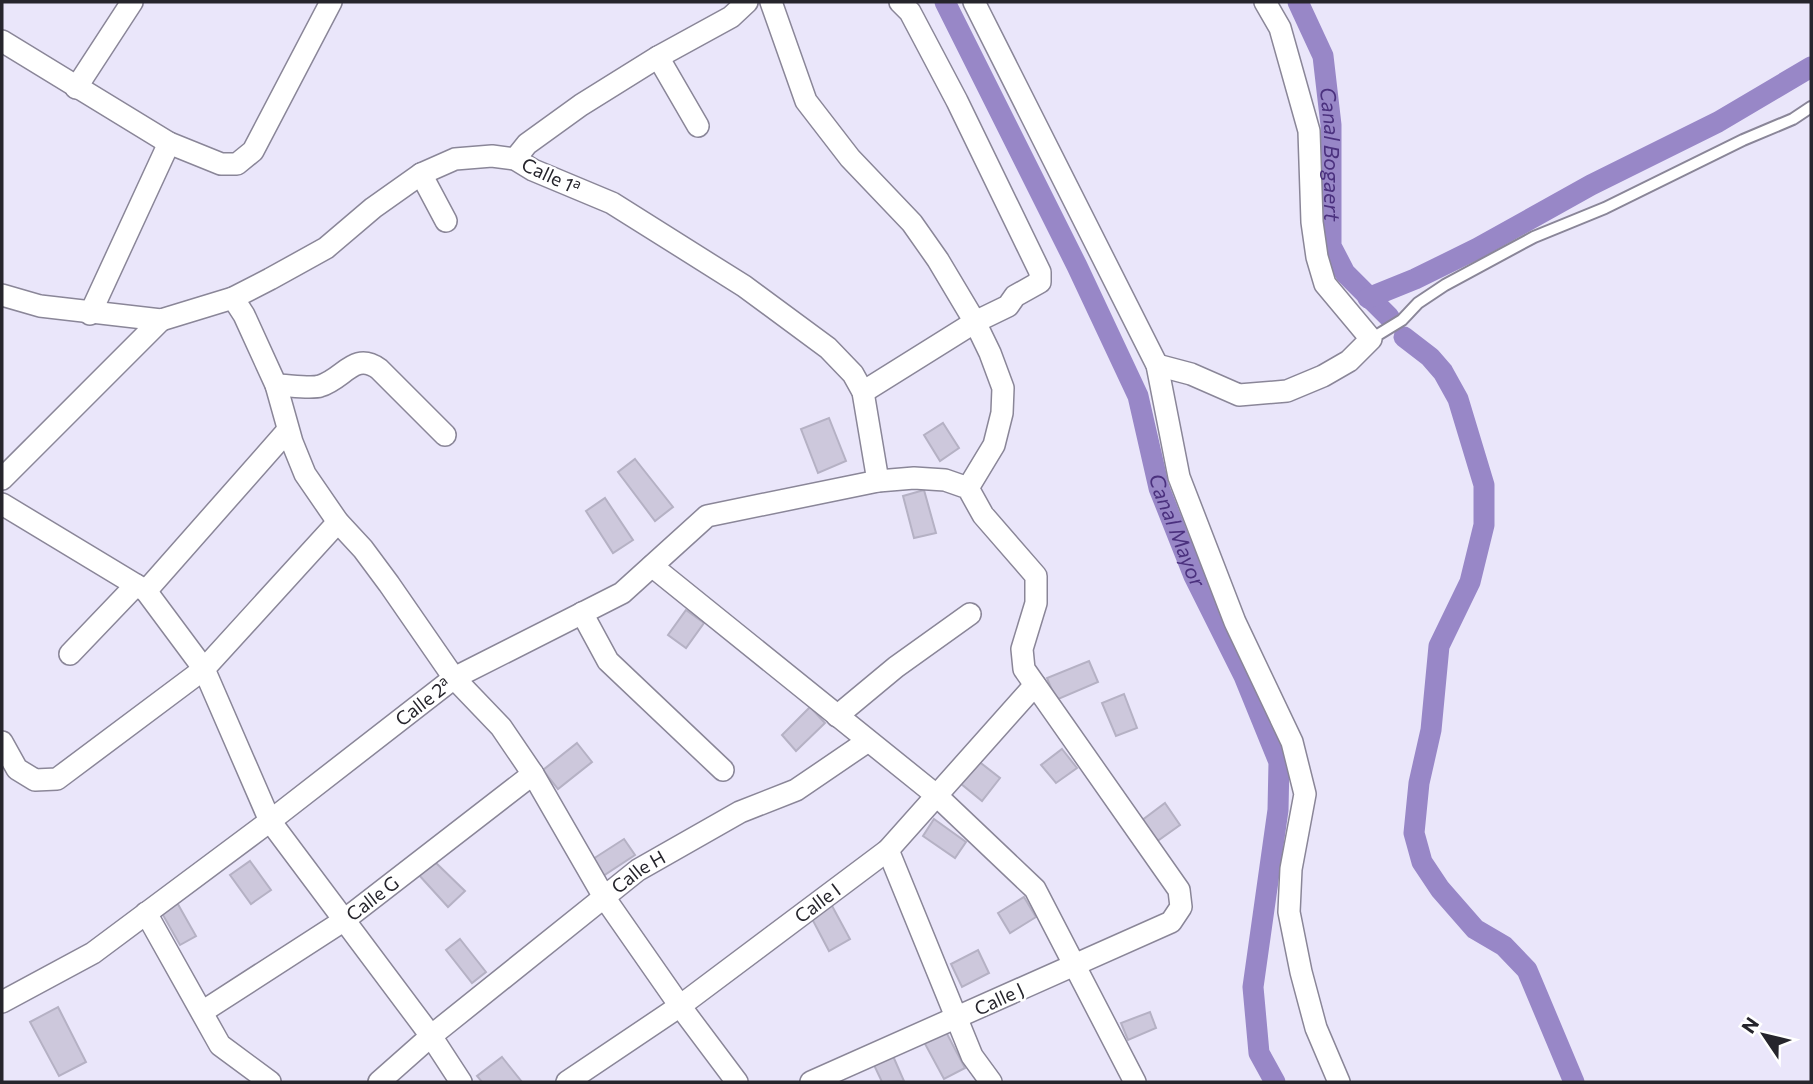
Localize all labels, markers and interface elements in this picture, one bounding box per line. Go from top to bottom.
water label: Canal Bogaert [1316,86,1345,222]
street label: Calle 1ª [518,152,584,199]
water label: Canal Mayor [1145,471,1212,591]
street label: Calle 2ª [390,673,455,730]
street label: Calle H [606,845,669,898]
street label: Calle G [341,870,403,925]
street label: Calle I [790,878,845,927]
street label: Calle J [970,977,1027,1020]
north arrow [1729,1000,1799,1070]
text: N [1736,1013,1763,1037]

